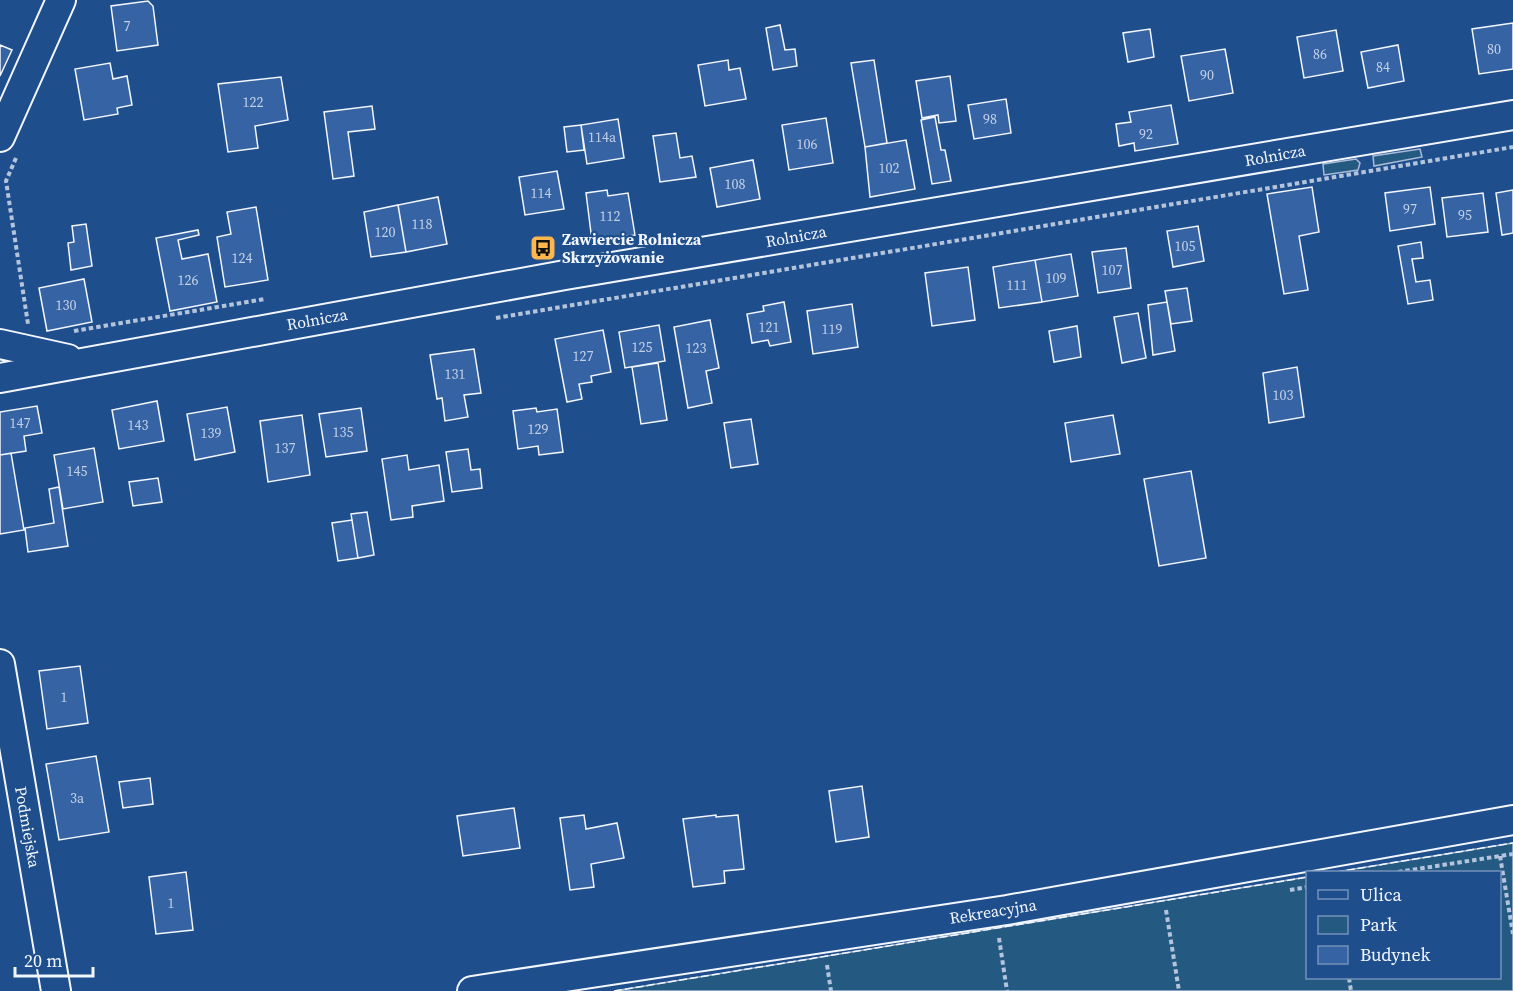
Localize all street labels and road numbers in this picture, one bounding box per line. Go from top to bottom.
street label: Rolnicza [1243,139,1308,171]
street label: Rolnicza [764,220,829,252]
street label: Rolnicza [285,303,350,335]
street label: Podmiejska [10,785,46,870]
street label: Rekreacyjna [948,893,1039,929]

